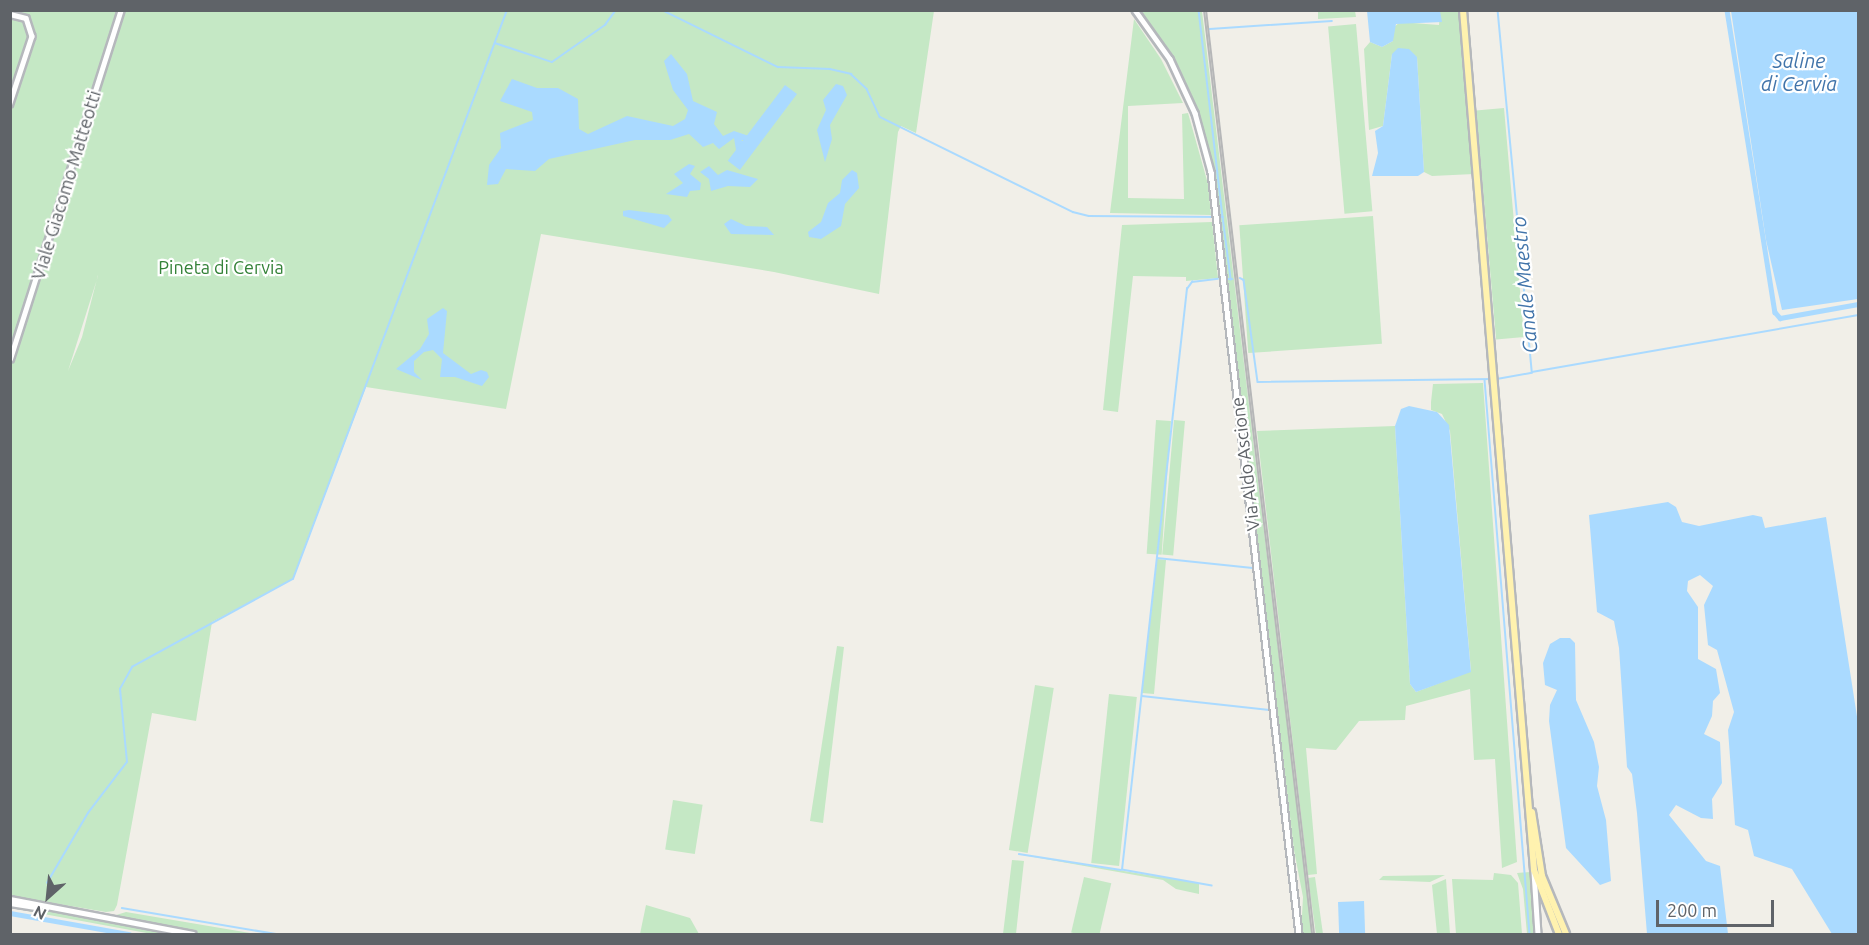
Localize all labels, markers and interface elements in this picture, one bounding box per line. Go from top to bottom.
water label: Saline di Cervia [1761,48,1837,95]
street label: Viale Giacomo Matteotti [27,88,105,282]
water label: Canale Maestro [1506,216,1542,354]
park label: Pineta di Cervia [158,256,284,278]
street label: Via Aldo Ascione [1226,396,1264,532]
north arrow [18,867,78,927]
scale bar [1659,888,1778,926]
text: 200 m [1667,900,1717,920]
text: N [30,902,49,924]

